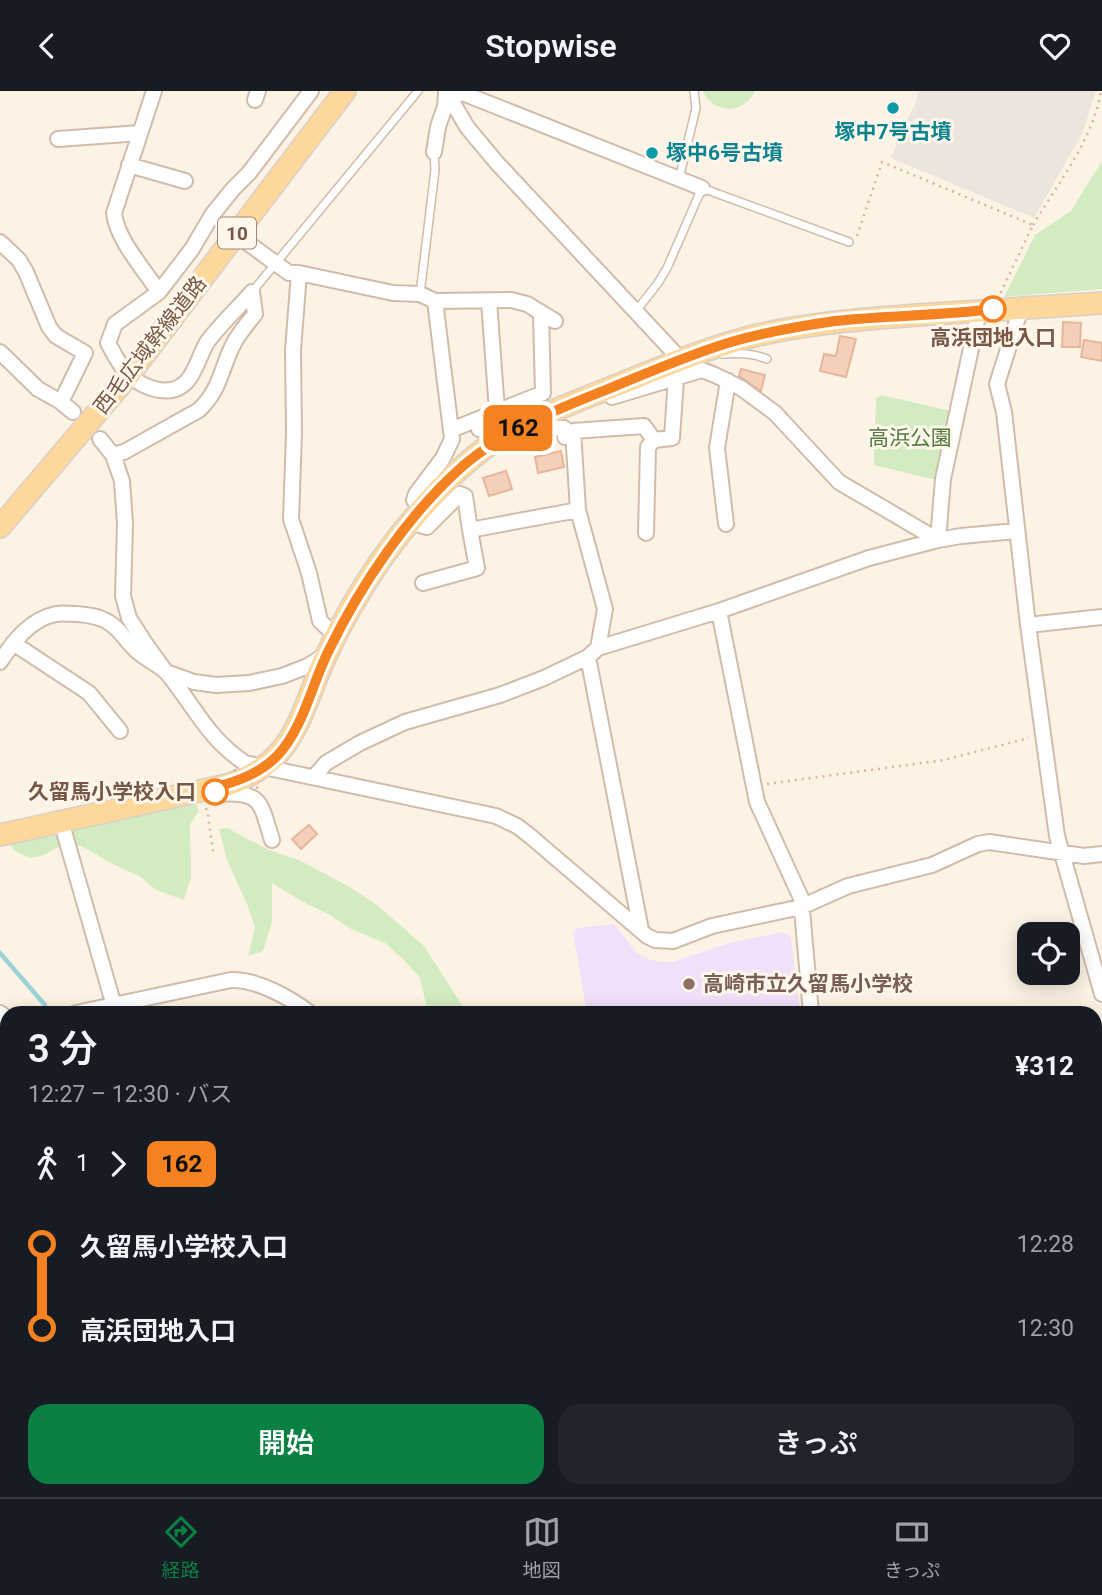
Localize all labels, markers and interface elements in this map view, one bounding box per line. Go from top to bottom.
icon: back [28,27,66,65]
text: Stopwise [485,27,617,65]
icon: heart [1036,27,1074,65]
marker: 塚中7号古墳 [885,100,901,116]
place label: 塚中7号古墳 [834,120,952,144]
place label: 塚中6号古墳 [666,141,783,165]
marker: 塚中6号古墳 [644,145,660,161]
road number: 10 [218,217,256,249]
street label: 西毛広域幹線道路 [89,271,211,419]
marker: 高浜団地入口 [980,296,1006,322]
place label: 高浜団地入口 [930,326,1056,350]
line badge: 162 [478,405,558,451]
text: 162 [497,414,539,442]
park label: 高浜公園 [868,426,952,450]
marker: 久留馬小学校入口 [202,779,228,805]
place label: 久留馬小学校入口 [28,780,196,804]
map controls [1017,922,1080,985]
button: locate [1017,922,1080,985]
place label: 高崎市立久留馬小学校 [703,972,913,996]
marker: 高崎市立久留馬小学校 [681,976,697,992]
text: 3 分 [28,1027,97,1071]
text: ¥312 [1015,1051,1074,1081]
text: 12:27 – 12:30 · バス [28,1081,232,1108]
icon: walk [28,1145,66,1183]
icon: forward [99,1145,137,1183]
text: 1 [76,1150,89,1177]
text: 162 [161,1150,202,1178]
text: 12:28 [1017,1231,1074,1258]
text: 久留馬小学校入口 [80,1232,288,1262]
text: 12:30 [1017,1315,1074,1342]
text: 高浜団地入口 [80,1316,236,1346]
button: 開始 [28,1404,544,1484]
button: きっぷ [558,1404,1074,1484]
tab: 経路 [162,1513,200,1582]
tab: 地図 [523,1513,561,1582]
tab: きっぷ [884,1513,940,1582]

